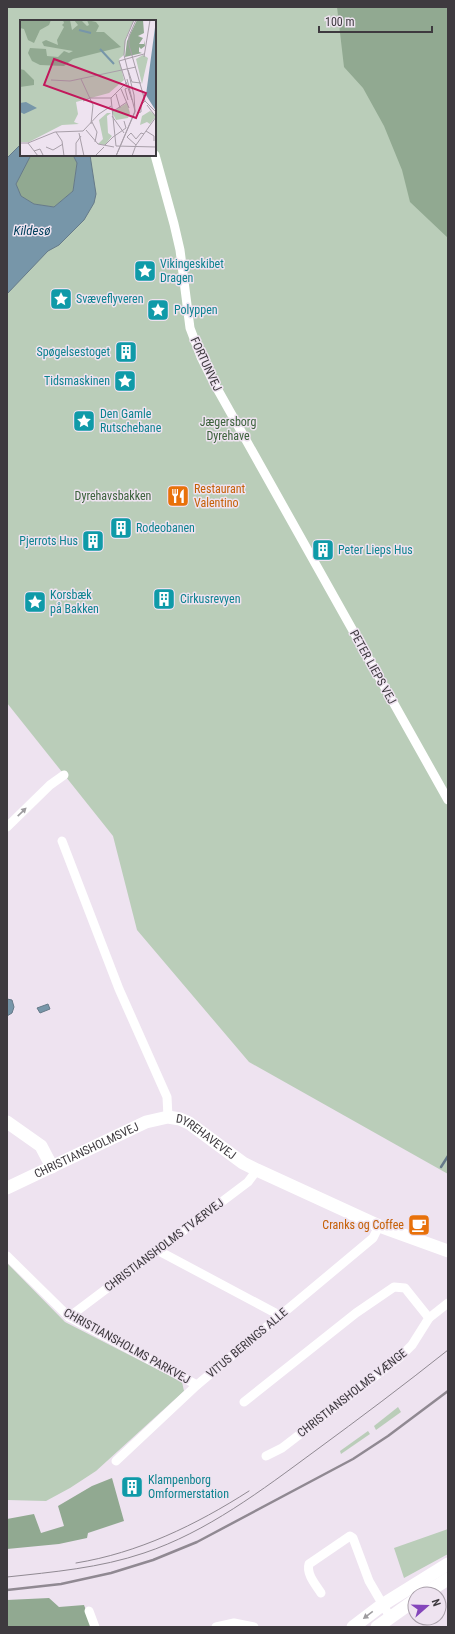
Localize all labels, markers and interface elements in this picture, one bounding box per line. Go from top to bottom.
scale bar [319,8,432,34]
text: 100 m [325,15,355,29]
inset map [20,20,156,156]
water label: Kildesø [14,223,50,238]
place label: Vikingeskibet Dragen [160,257,224,285]
place icon: Vikingeskibet Dragen [132,258,158,284]
place icon: Svæveflyveren [48,286,74,312]
place label: Svæveflyveren [76,292,144,306]
place icon: Polyppen [145,297,171,323]
place label: Polyppen [174,303,218,317]
street label: FORTUNVEJ [187,335,225,393]
building icon: Spøgelsestoget [113,339,139,365]
place label: Spøgelsestoget [36,345,110,359]
place icon: Tidsmaskinen [112,368,138,394]
place label: Tidsmaskinen [44,374,110,388]
place label: Den Gamle Rutschebane [100,407,162,435]
place icon: Den Gamle Rutschebane [71,408,97,434]
park label: Jægersborg Dyrehave [200,415,256,443]
place label: Restaurant Valentino [194,482,246,510]
restaurant icon: Restaurant Valentino [165,483,191,509]
park label: Dyrehavsbakken [75,489,152,503]
building icon: Rodeobanen [108,515,134,541]
place label: Rodeobanen [136,521,195,535]
building icon: Pjerrots Hus [80,528,106,554]
place label: Pjerrots Hus [19,534,78,548]
building icon: Peter Lieps Hus [310,537,336,563]
place label: Peter Lieps Hus [338,543,413,557]
building icon: Cirkusrevyen [151,586,177,612]
place label: Korsbæk på Bakken [50,588,99,616]
place icon: Korsbæk på Bakken [22,589,48,615]
place label: Cirkusrevyen [180,592,241,606]
street label: PETER LIEPS VEJ [347,627,399,707]
one-way arrow [17,807,27,817]
street label: DYREHAVEVEJ [175,1111,239,1162]
street label: CHRISTIANSHOLMSVEJ [32,1119,141,1181]
street label: CHRISTIANSHOLMS TVÆRVEJ [102,1196,226,1294]
cafe icon: Cranks og Coffee [406,1212,432,1238]
place label: Cranks og Coffee [322,1218,404,1232]
street label: CHRISTIANSHOLMS PARKVEJ [61,1305,193,1387]
street label: VITUS BERINGS ALLE [204,1305,290,1381]
street label: CHRISTIANSHOLMS VÆNGE [294,1346,410,1440]
place label: Klampenborg Omformerstation [148,1473,229,1501]
building icon: Klampenborg Omformerstation [119,1474,145,1500]
north arrow [407,1586,447,1626]
text: N [429,1597,443,1608]
one-way arrow [363,1611,374,1620]

